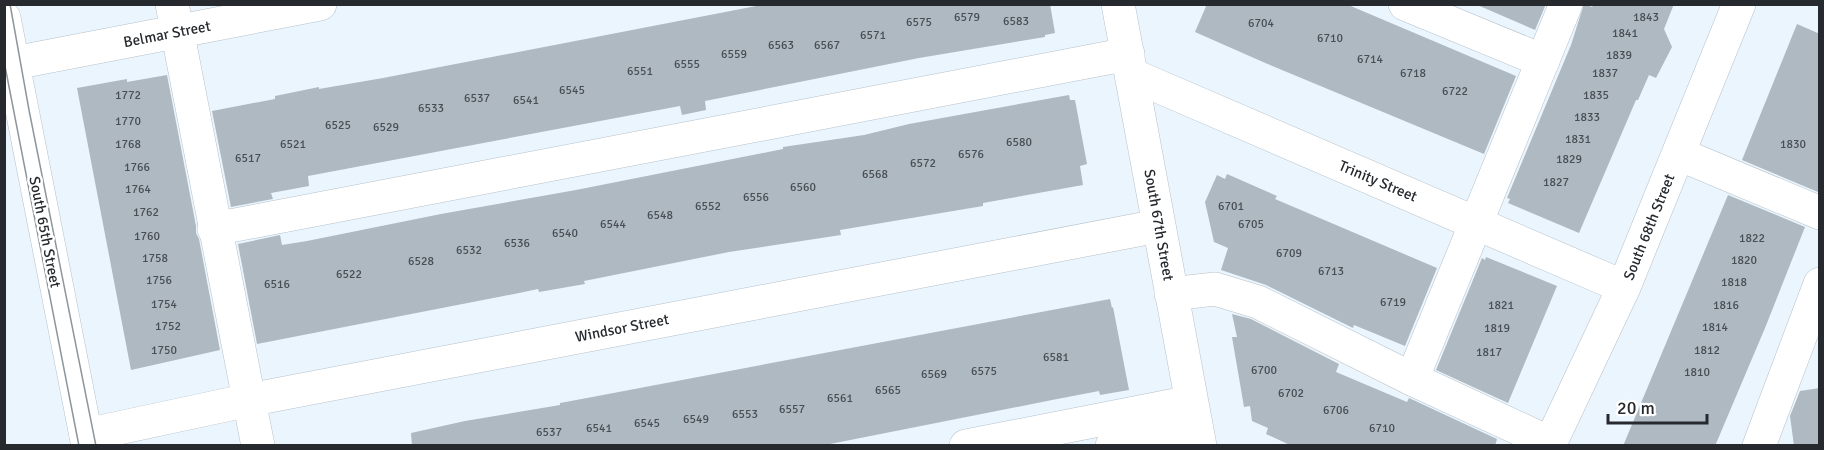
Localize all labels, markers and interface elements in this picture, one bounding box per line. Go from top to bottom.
house number: 6579 [954,10,980,25]
house number: 1843 [1633,10,1659,25]
house number: 6583 [1003,14,1029,29]
house number: 6575 [906,15,932,30]
house number: 6704 [1248,16,1274,31]
street label: Belmar Street [122,17,212,51]
house number: 1841 [1612,26,1638,41]
house number: 6571 [860,28,886,43]
house number: 6710 [1317,31,1343,46]
house number: 6563 [768,38,794,53]
house number: 6567 [814,38,840,53]
house number: 6559 [721,47,747,62]
house number: 1839 [1606,48,1632,63]
house number: 6714 [1357,52,1383,67]
house number: 6555 [674,57,700,72]
house number: 6551 [627,64,653,79]
house number: 6718 [1400,66,1426,81]
house number: 1837 [1592,66,1618,81]
house number: 6545 [559,83,585,98]
house number: 6722 [1442,84,1468,99]
house number: 1772 [115,88,141,103]
house number: 1835 [1583,88,1609,103]
house number: 6537 [464,91,490,106]
house number: 6541 [513,93,539,108]
house number: 6533 [418,101,444,116]
house number: 1833 [1574,110,1600,125]
house number: 1770 [115,114,141,129]
house number: 6525 [325,118,351,133]
house number: 6529 [373,120,399,135]
house number: 1831 [1565,132,1591,147]
house number: 6580 [1006,135,1032,150]
house number: 1768 [115,137,141,152]
house number: 6521 [280,137,306,152]
house number: 1830 [1780,137,1806,152]
house number: 6576 [958,147,984,162]
house number: 6517 [235,151,261,166]
house number: 1829 [1556,152,1582,167]
house number: 6572 [910,156,936,171]
street label: Trinity Street [1336,156,1420,206]
house number: 1766 [124,160,150,175]
house number: 6568 [862,167,888,182]
street label: South 67th Street [1140,168,1178,282]
street label: South 68th Street [1619,171,1679,283]
street label: South 65th Street [25,175,65,289]
house number: 1827 [1543,175,1569,190]
house number: 6560 [790,180,816,195]
house number: 1764 [125,182,151,197]
house number: 6556 [743,190,769,205]
house number: 6552 [695,199,721,214]
house number: 6701 [1218,199,1244,214]
house number: 1762 [133,205,159,220]
house number: 6548 [647,208,673,223]
house number: 6544 [600,217,626,232]
house number: 6705 [1238,217,1264,232]
house number: 6540 [552,226,578,241]
house number: 1760 [134,229,160,244]
house number: 1822 [1739,231,1765,246]
house number: 6536 [504,236,530,251]
house number: 6532 [456,243,482,258]
house number: 6709 [1276,246,1302,261]
house number: 1758 [142,251,168,266]
house number: 1820 [1731,253,1757,268]
house number: 6528 [408,254,434,269]
house number: 6713 [1318,264,1344,279]
house number: 6522 [336,267,362,282]
house number: 1756 [146,273,172,288]
house number: 1818 [1721,275,1747,290]
house number: 6516 [264,277,290,292]
house number: 6719 [1380,295,1406,310]
house number: 1754 [151,297,177,312]
house number: 1821 [1488,298,1514,313]
house number: 1816 [1713,298,1739,313]
street label: Windsor Street [574,310,670,346]
house number: 1752 [155,319,181,334]
house number: 1814 [1702,320,1728,335]
house number: 1819 [1484,321,1510,336]
house number: 1750 [151,343,177,358]
house number: 1812 [1694,343,1720,358]
house number: 1817 [1476,345,1502,360]
house number: 6581 [1043,350,1069,365]
house number: 6700 [1251,363,1277,378]
house number: 6575 [971,364,997,379]
house number: 1810 [1684,365,1710,380]
house number: 6569 [921,367,947,382]
house number: 6565 [875,383,901,398]
house number: 6702 [1278,386,1304,401]
scale bar [1608,387,1707,425]
house number: 6561 [827,391,853,406]
text: 20 m [1617,397,1655,419]
house number: 6557 [779,402,805,417]
house number: 6706 [1323,403,1349,418]
house number: 6553 [732,407,758,422]
house number: 6549 [683,412,709,427]
house number: 6545 [634,416,660,431]
house number: 6541 [586,421,612,436]
house number: 6710 [1369,421,1395,436]
house number: 6537 [536,425,562,440]

